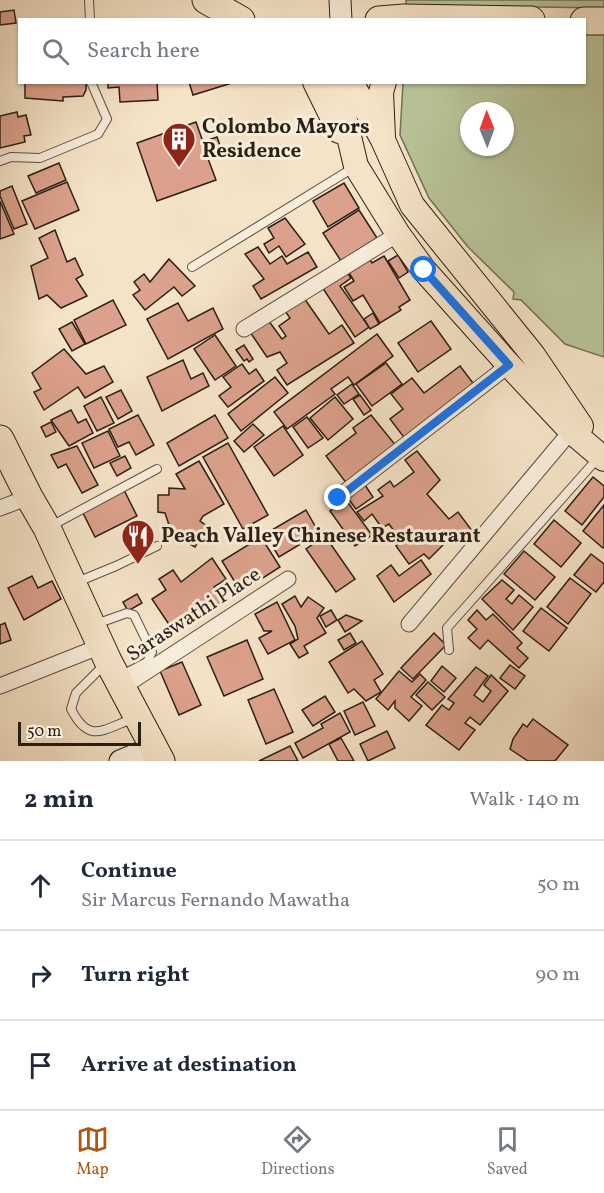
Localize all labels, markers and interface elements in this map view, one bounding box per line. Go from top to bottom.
search box [18,18,586,84]
icon: search [39,35,72,68]
text: Search here [87,36,200,67]
north arrow [460,102,514,156]
place label: Colombo Mayors Residence [202,113,370,166]
building icon: Colombo Mayors Residence [161,121,197,168]
route start [410,256,436,282]
route end [324,484,350,510]
restaurant icon: Peach Valley Chinese Restaurant [120,518,156,565]
place label: Peach Valley Chinese Restaurant [161,522,481,551]
street label: Saraswathi Place [121,561,267,669]
scale bar [18,719,141,746]
text: 50 m [27,721,61,743]
text: 2 min [24,782,94,818]
text: Walk · 140 m [470,786,580,814]
text: Continue [81,856,177,887]
icon: ahead [24,869,57,902]
text: 50 m [537,871,580,899]
text: Sir Marcus Fernando Mawatha [81,887,350,915]
icon: right [24,959,57,992]
text: Turn right [81,960,189,991]
text: 90 m [536,961,580,989]
icon: arrive [24,1049,57,1082]
text: Arrive at destination [81,1050,297,1081]
tab: Map [76,1123,109,1181]
tab: Directions [261,1123,335,1181]
tab: Saved [487,1123,528,1181]

